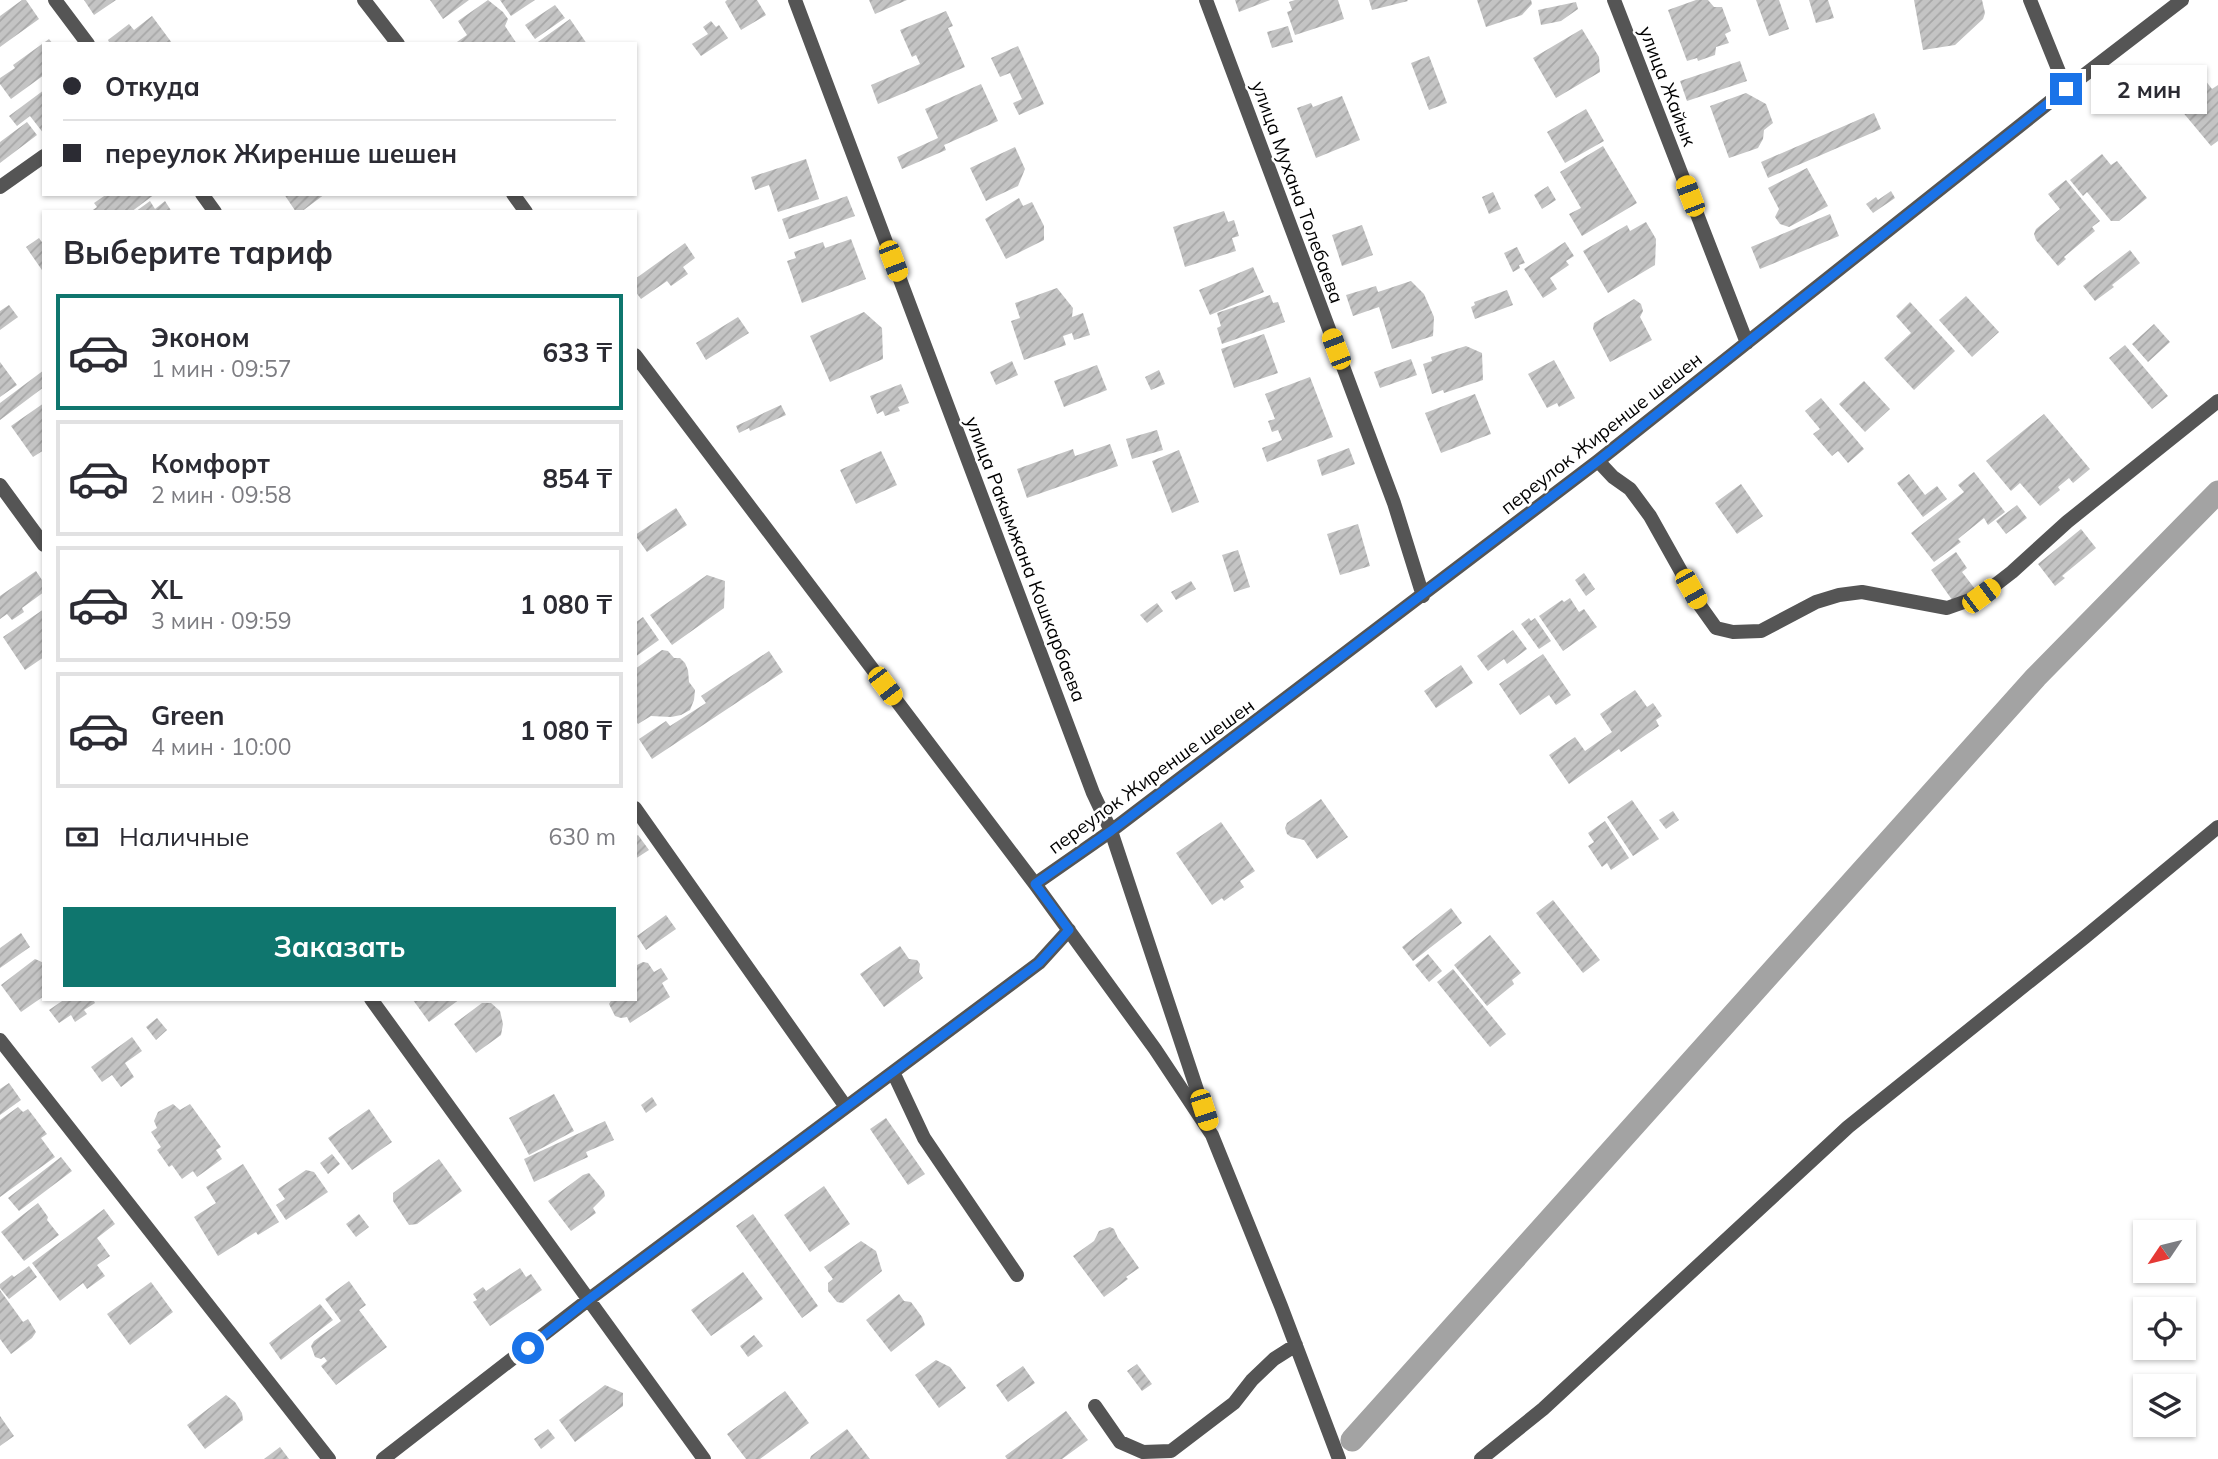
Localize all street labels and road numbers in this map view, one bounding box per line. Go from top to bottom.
street label: улица Жайык [1634,23,1702,150]
street label: улица Мухана Толебаева [1247,78,1349,306]
street label: переулок Жиренше шешен [1495,347,1707,519]
street label: улица Ракымжана Кошкарбаева [960,413,1092,705]
street label: переулок Жиренше шешен [1043,693,1259,859]

